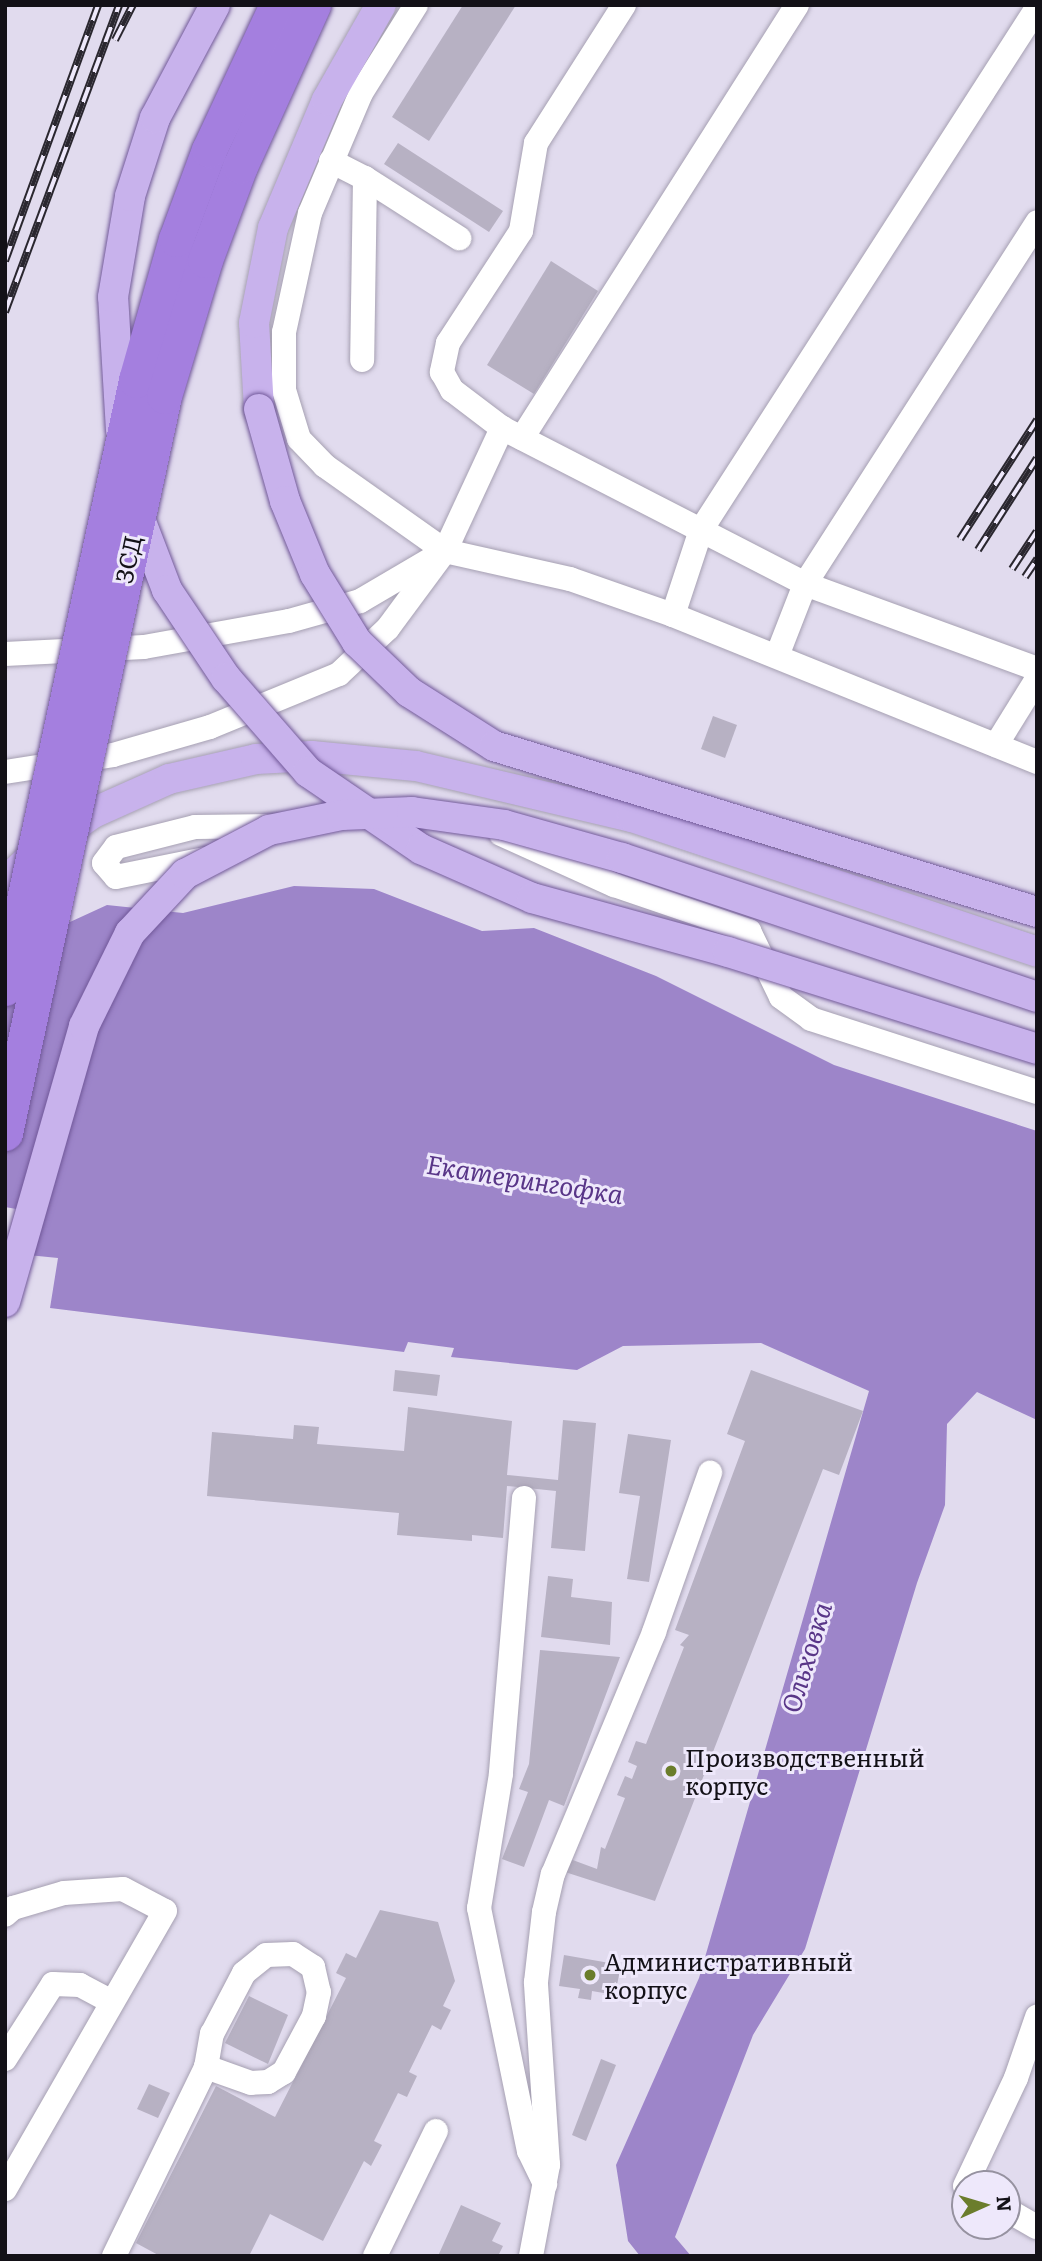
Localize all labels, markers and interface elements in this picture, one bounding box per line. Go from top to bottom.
street label: ЗСД [108,533,146,585]
water label: Екатерингофка [425,1147,625,1209]
water label: Ольховка [773,1598,837,1716]
place label: Производственный корпус [685,1743,925,1799]
marker: Производственный корпус [663,1763,679,1779]
place label: Административный корпус [604,1947,853,2003]
marker: Административный корпус [582,1967,598,1983]
north arrow [951,2170,1021,2240]
text: N [990,2195,1019,2213]

